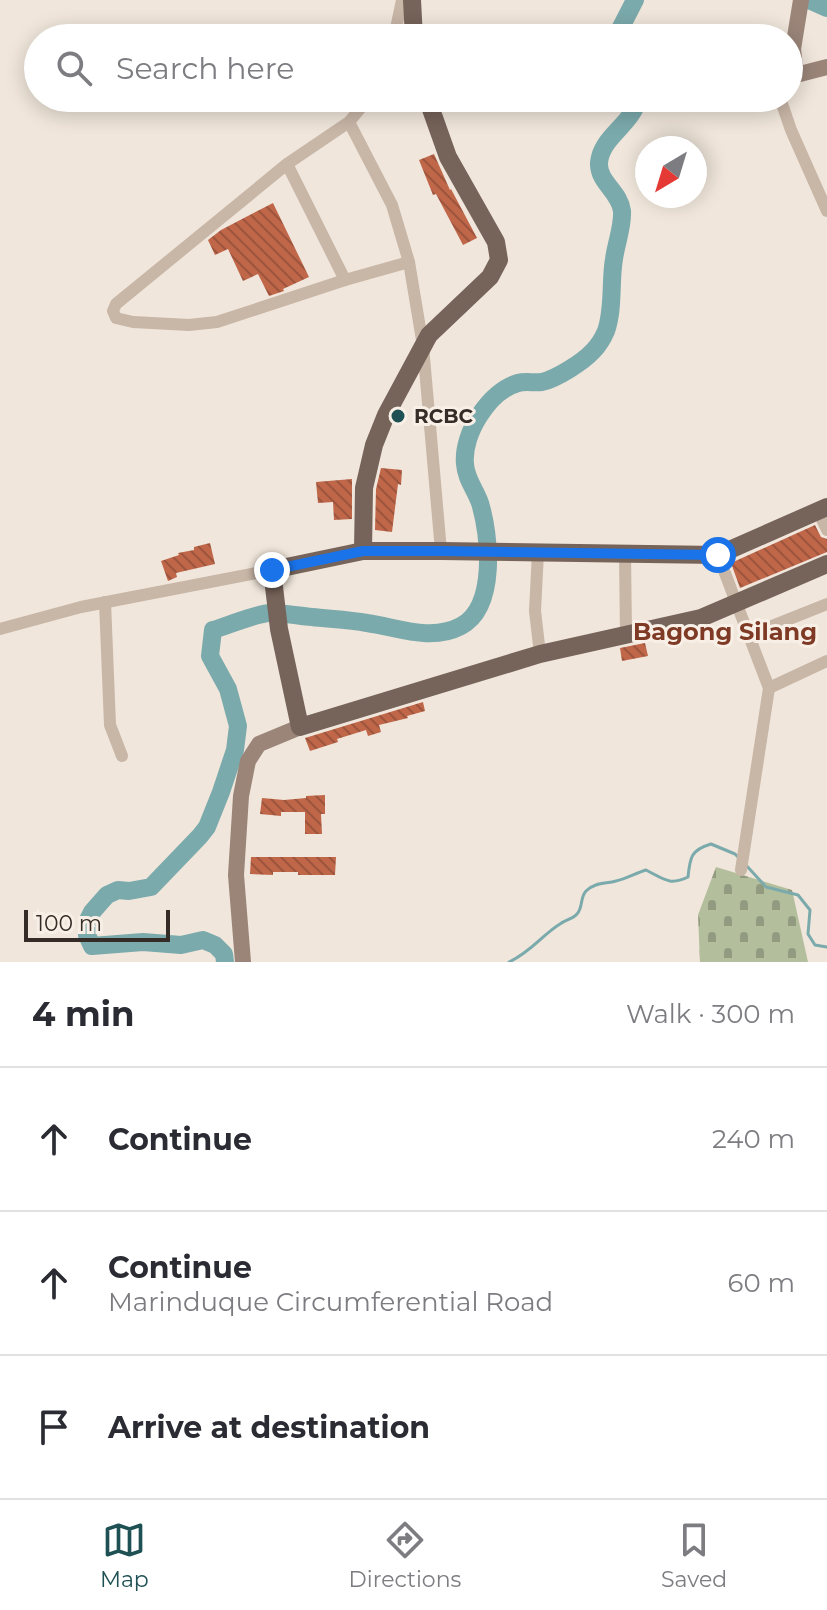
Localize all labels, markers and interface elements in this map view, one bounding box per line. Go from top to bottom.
search box [24,24,803,112]
icon: search [52,46,96,90]
text: Search here [116,50,294,87]
north arrow [635,136,707,208]
place label: RCBC [414,404,473,428]
marker: RCBC [389,407,407,425]
route start [700,537,736,573]
route end [254,552,290,588]
district label: Bagong Silang [633,617,817,646]
scale bar [24,906,170,942]
text: 100 m [36,910,102,937]
text: 4 min [32,993,134,1035]
text: Walk · 300 m [626,998,795,1030]
icon: ahead [32,1117,76,1161]
text: Continue [108,1121,252,1158]
text: 240 m [712,1123,795,1155]
text: Continue [108,1249,252,1286]
icon: ahead [32,1261,76,1305]
text: 60 m [728,1267,795,1299]
text: Marinduque Circumferential Road [108,1286,553,1318]
icon: arrive [32,1405,76,1449]
text: Arrive at destination [108,1409,430,1446]
tab: Map [100,1518,149,1593]
tab: Directions [349,1518,461,1593]
tab: Saved [661,1518,727,1593]

